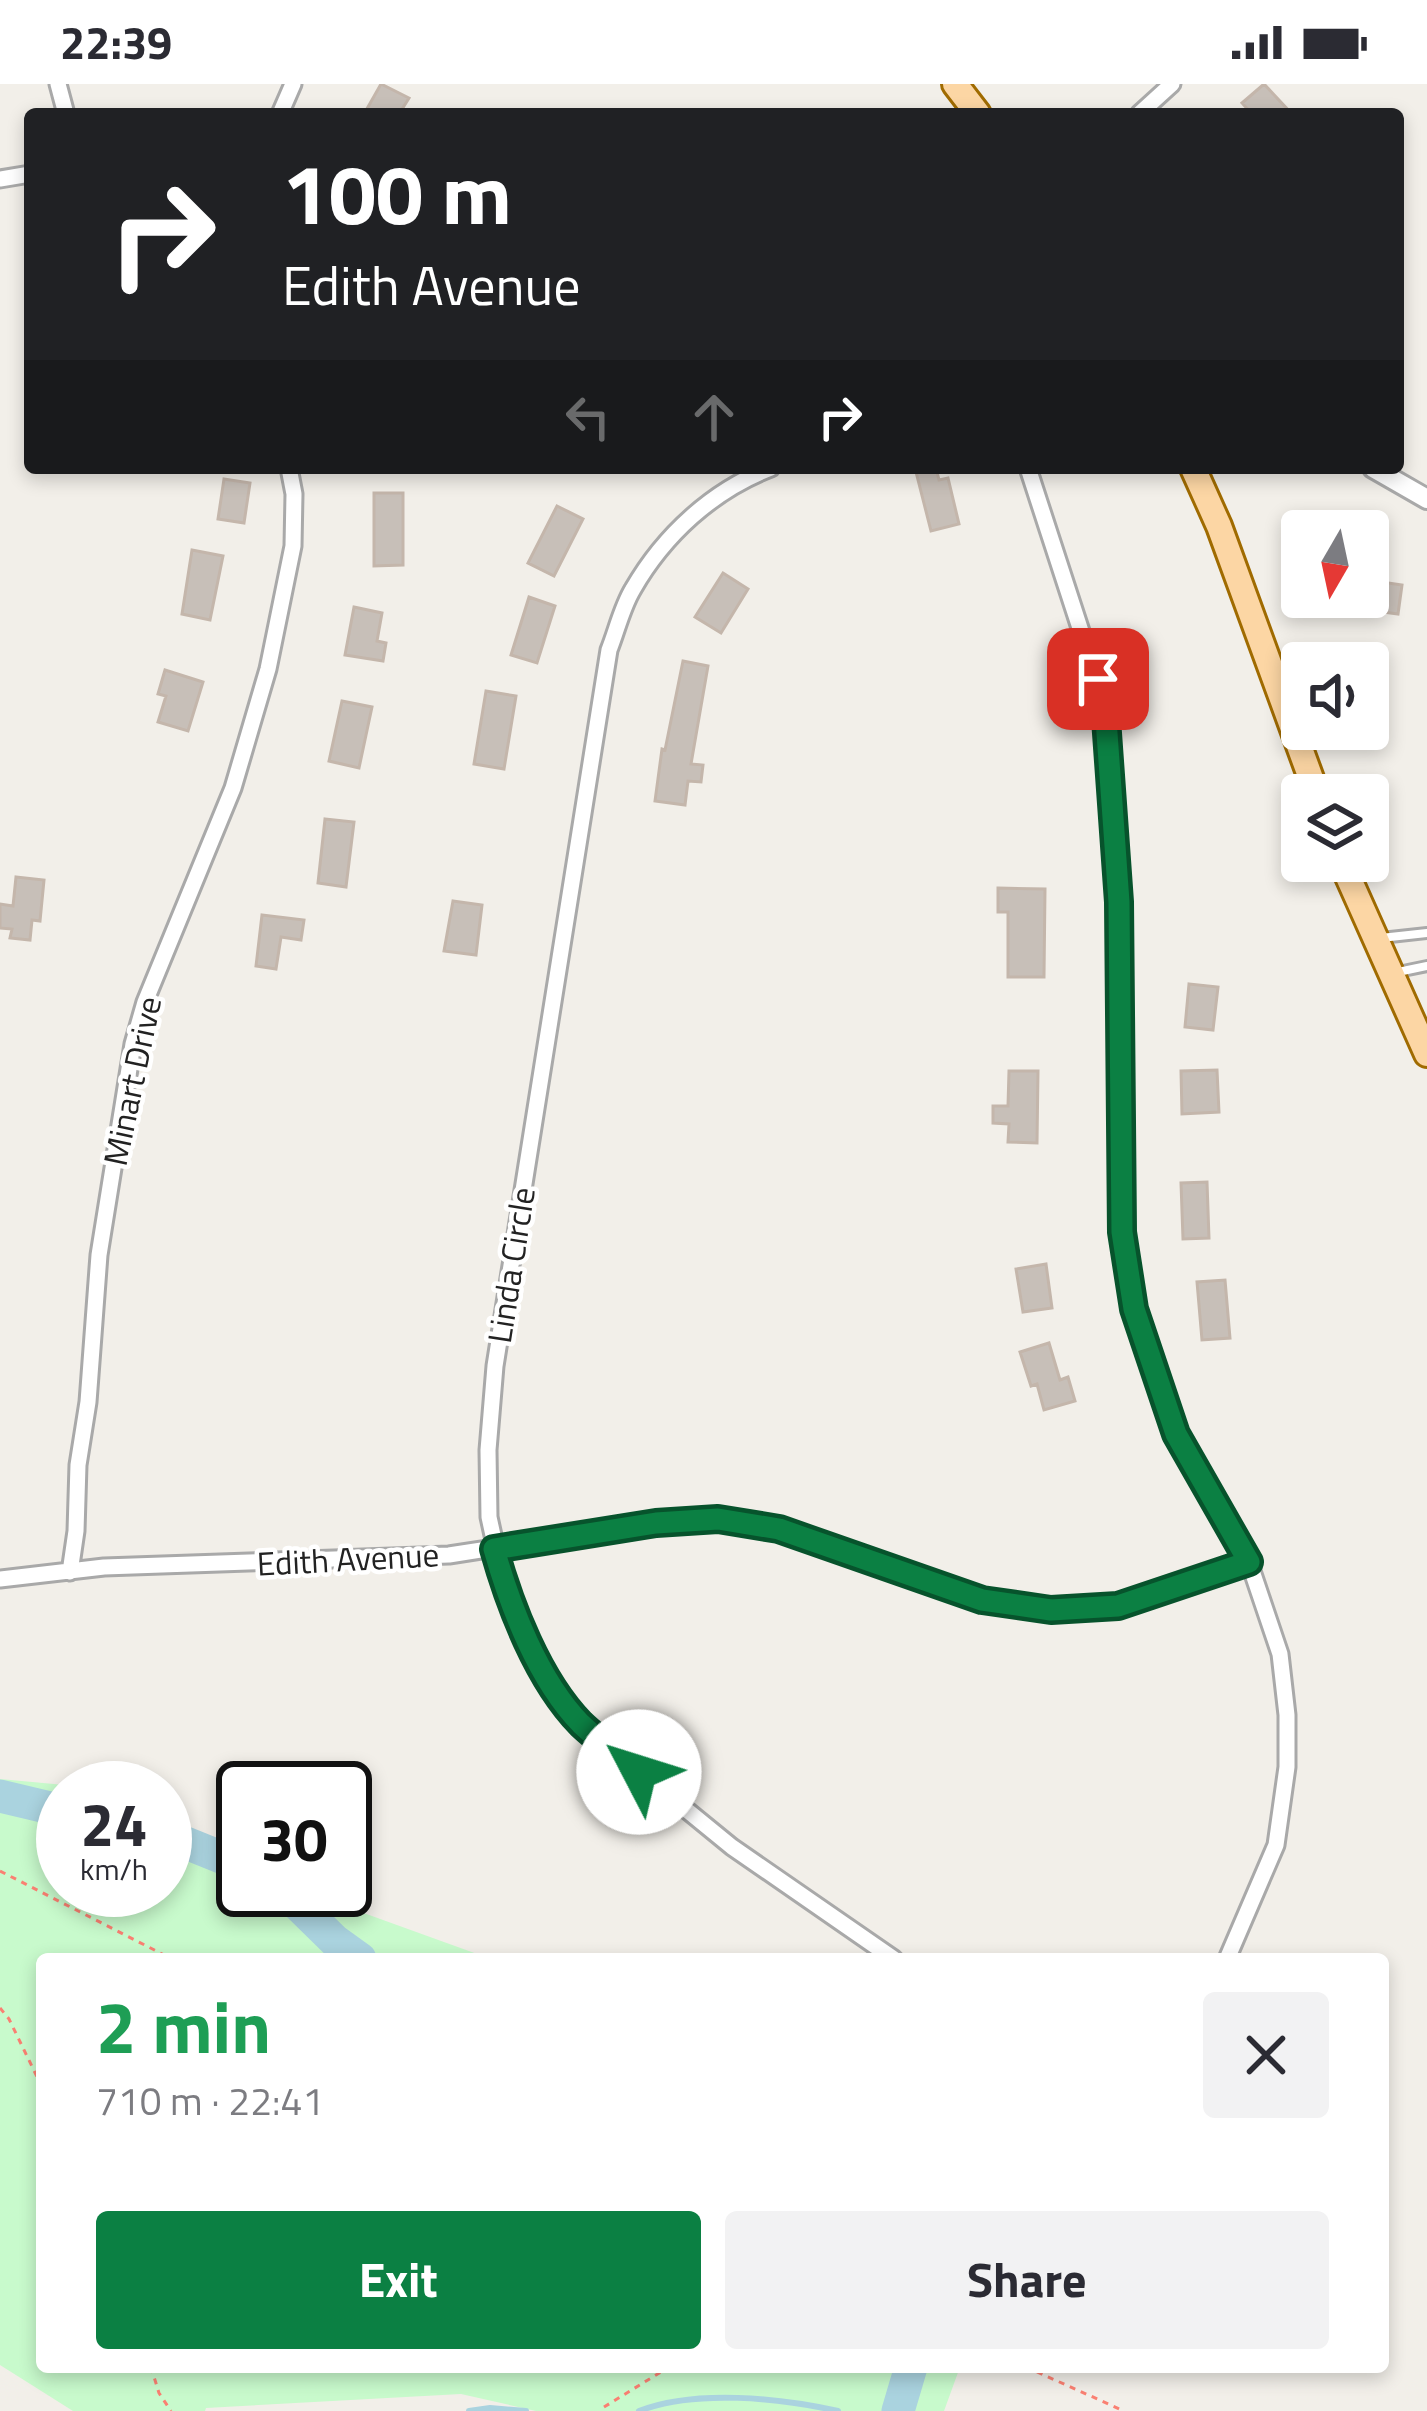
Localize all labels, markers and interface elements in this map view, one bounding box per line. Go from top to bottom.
text: 22:39 [60,8,172,76]
text: 100 m [282,129,512,257]
icon: right [84,156,240,312]
text: Edith Avenue [282,244,581,326]
icon: left [555,384,621,450]
icon: ahead [681,384,747,450]
icon: right [807,384,873,450]
north arrow [1281,510,1389,618]
map controls [1281,510,1389,882]
pin [1047,628,1149,730]
button: sound [1281,642,1389,750]
icon: arrive [1065,646,1131,712]
button: layers [1281,774,1389,882]
street label: Minart Drive [90,992,174,1170]
street label: Linda Circle [474,1184,548,1346]
street label: Edith Avenue [256,1529,440,1589]
position arrow [576,1709,702,1835]
speed limit sign: 30 [216,1761,372,1917]
text: 24 [80,1778,148,1869]
text: km/h [80,1846,148,1892]
text: 2 min [96,1971,271,2081]
button: close [1203,1992,1329,2118]
text: 710 m · 22:41 [96,2071,324,2130]
button: Exit [96,2211,701,2349]
button: Share [725,2211,1329,2349]

